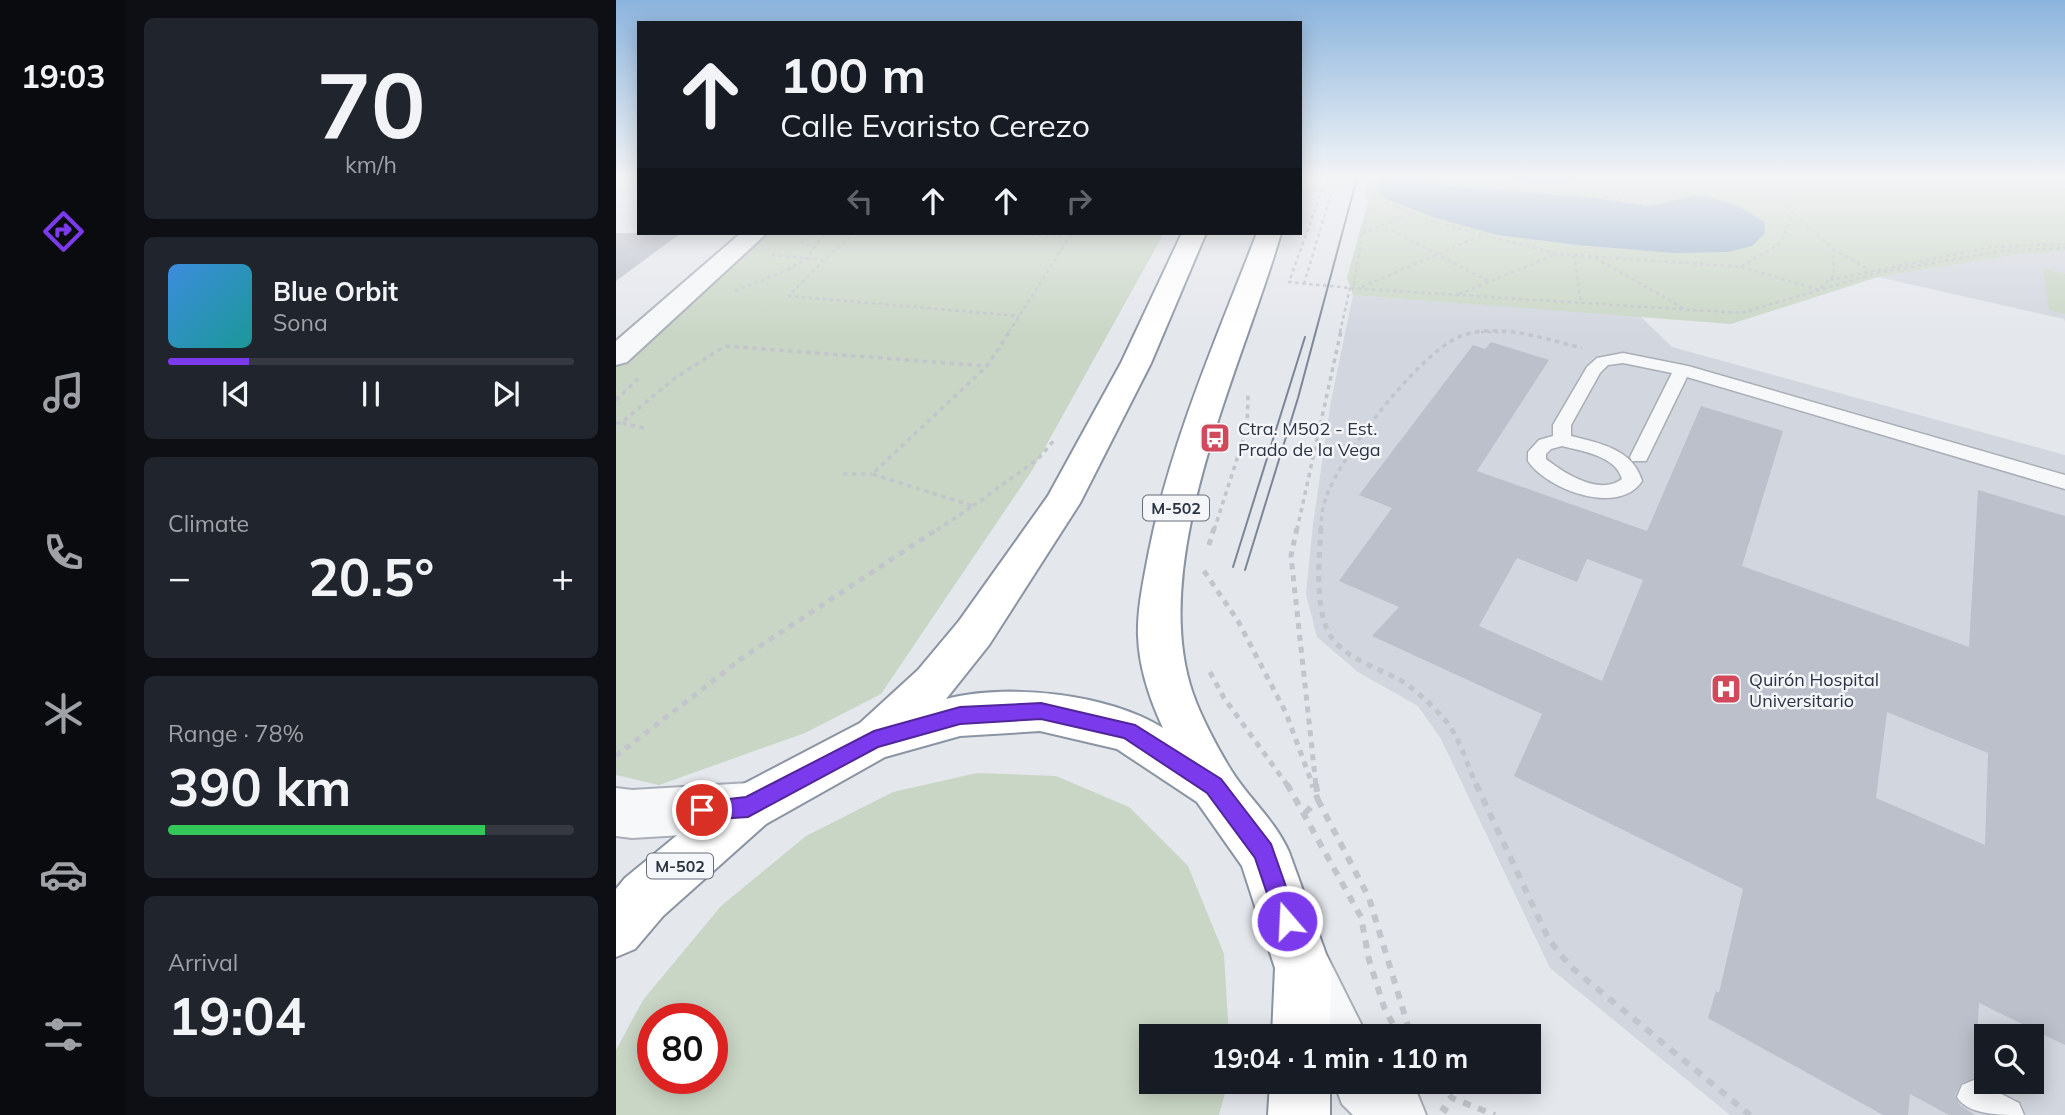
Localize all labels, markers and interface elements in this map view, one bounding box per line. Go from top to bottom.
text: 100 m [780,44,926,105]
text: 70 [316,47,426,161]
icon: ahead [665,49,756,140]
text: 19:03 [21,56,105,96]
text: Calle Evaristo Cerezo [780,105,1090,145]
text: km/h [345,150,397,179]
icon: left [841,182,879,220]
icon: ahead [914,182,952,220]
icon: ahead [987,182,1025,220]
icon: right [1060,182,1098,220]
icon: directions [39,207,88,256]
text: Blue Orbit [273,275,398,308]
text: Sona [273,308,328,337]
icon: music [39,368,88,417]
icon: previous [217,375,255,413]
icon: pause [352,375,390,413]
icon: next [487,375,525,413]
place label: Ctra. M502 - Est. Prado de la Vega [1238,417,1381,461]
bus stop icon: Ctra. M502 - Est. Prado de la Vega [1198,421,1232,455]
road number: M-502 [1143,495,1209,520]
text: Climate [168,509,249,538]
icon: phone [39,528,88,577]
text: 20.5° [308,544,434,609]
text: − [168,553,191,601]
text: + [551,553,574,601]
place label: Quirón Hospital Universitario [1749,668,1879,712]
hospital icon: Quirón Hospital Universitario [1709,672,1743,706]
icon: climate [39,689,88,738]
text: Range · 78% [168,719,304,748]
text: 390 km [168,754,351,819]
pin [672,780,732,840]
icon: arrive [683,791,721,829]
icon: car [39,850,88,899]
road number: M-502 [647,853,713,878]
position arrow [1250,884,1324,958]
text: Arrival [168,948,238,977]
text: 19:04 [168,983,306,1048]
speed limit sign: 80 [637,1003,728,1094]
icon: filters [39,1010,88,1059]
map controls [1974,1024,2044,1094]
button: search [1974,1024,2044,1094]
text: 19:04 · 1 min · 110 m [1212,1042,1468,1075]

